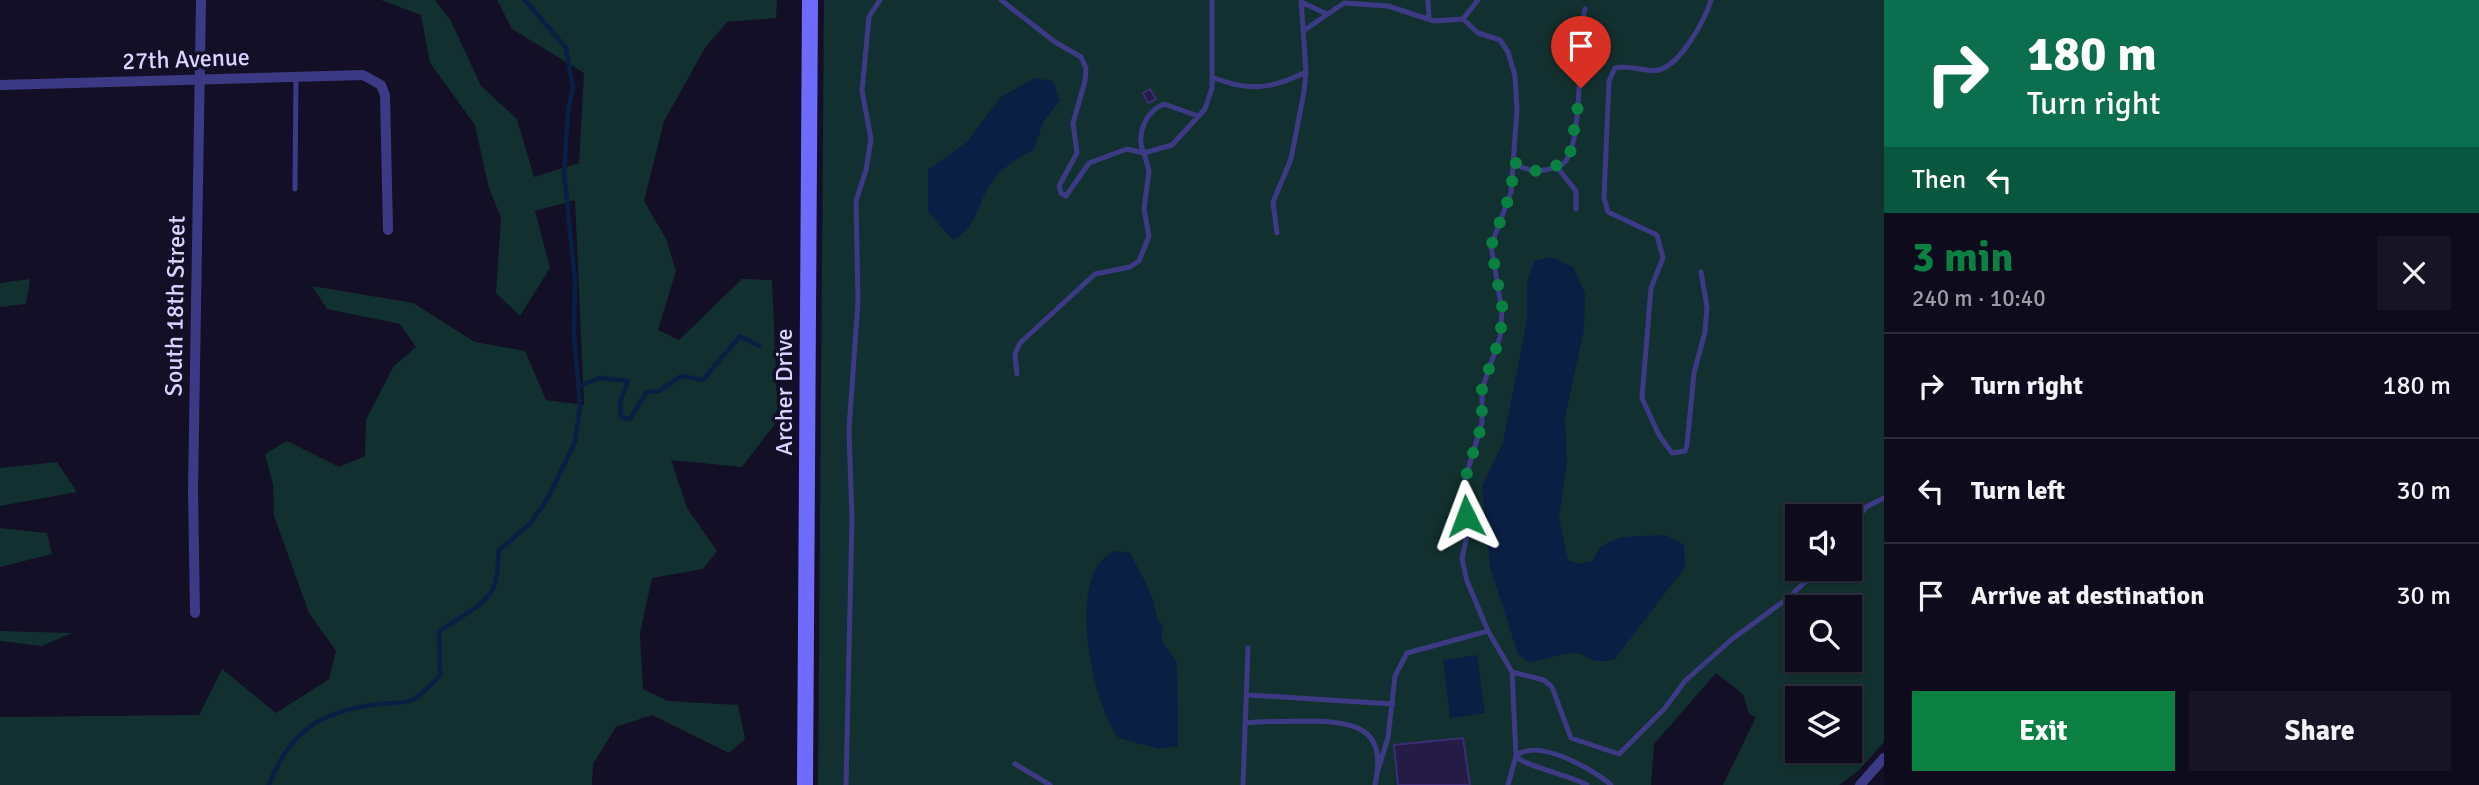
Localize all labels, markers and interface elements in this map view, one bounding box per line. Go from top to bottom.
pin [1551,16,1611,88]
text: 180 m [2027,24,2157,84]
icon: arrive [1562,27,1600,65]
icon: right [1912,28,2003,119]
street label: 27th Avenue [122,42,250,76]
text: Turn right [2027,84,2160,123]
icon: left [1980,161,2018,199]
text: Then [1912,164,1966,196]
street label: South 18th Street [158,215,192,397]
text: 3 min [1912,232,2013,283]
button: close [2377,236,2451,310]
text: 240 m · 10:40 [1912,284,2046,313]
street label: Archer Drive [769,328,799,456]
icon: right [1912,367,1950,405]
text: Turn right [1971,370,2083,402]
text: 180 m [2382,370,2451,402]
icon: left [1912,472,1950,510]
text: Turn left [1971,475,2065,507]
text: 30 m [2396,475,2451,507]
position arrow [1429,479,1503,553]
map controls [1785,504,1862,763]
button: sound [1785,504,1862,581]
icon: arrive [1912,577,1950,615]
text: Arrive at destination [1971,580,2204,612]
text: 30 m [2396,580,2451,612]
button: search [1785,595,1862,672]
button: layers [1785,686,1862,763]
button: Exit [1912,691,2175,771]
button: Share [2189,691,2451,771]

